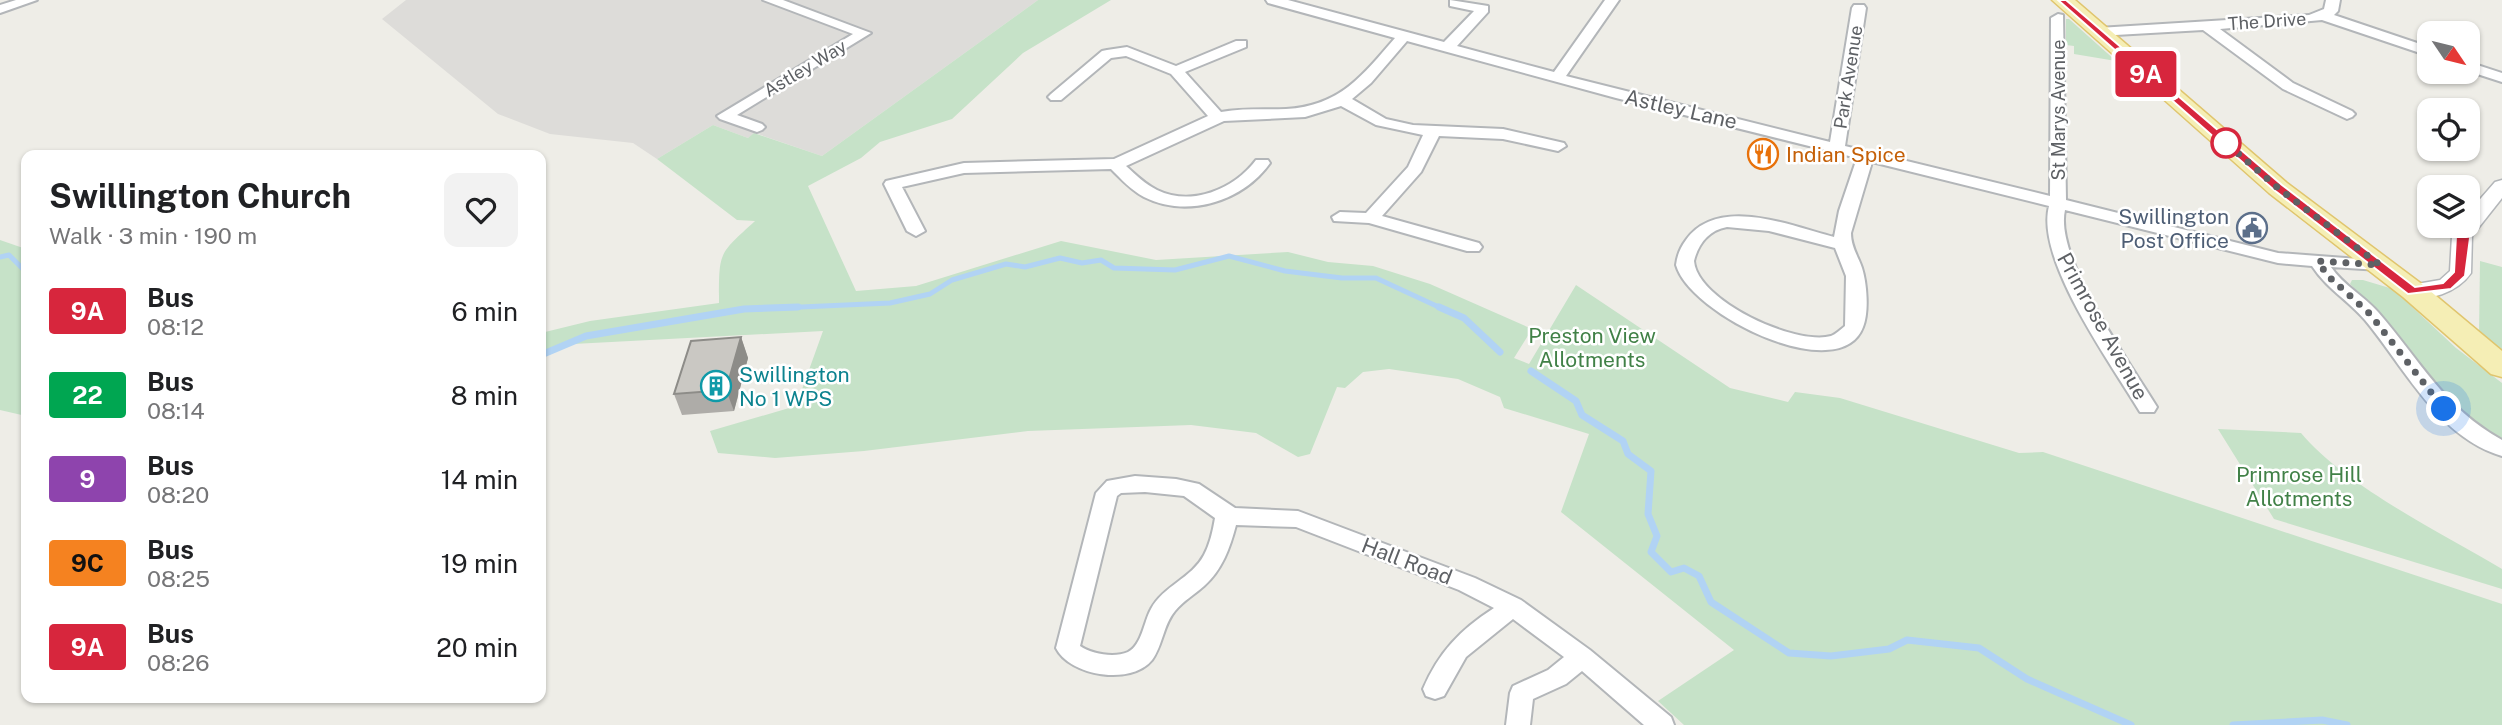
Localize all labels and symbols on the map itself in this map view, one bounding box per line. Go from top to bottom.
street label: The Drive [2227,8,2307,34]
north arrow [2417,21,2480,84]
street label: Park Avenue [1829,24,1867,130]
street label: Astley Way [760,35,850,101]
street label: St Marys Avenue [2048,40,2069,180]
line badge: 9A [2114,51,2178,97]
street label: Astley Lane [1622,84,1740,134]
unlabelled marker [2211,128,2241,158]
restaurant icon: Indian Spice [1746,137,1780,171]
place label: Indian Spice [1786,142,1906,167]
place label: Swillington Post Office [2118,204,2229,253]
public building icon: Swillington Post Office [2235,211,2269,245]
street label: Primrose Avenue [2052,248,2154,404]
park label: Preston View Allotments [1528,323,1656,372]
place label: Swillington No 1 WPS [739,362,850,411]
building icon: Swillington No 1 WPS [699,369,733,403]
your location [2426,391,2461,426]
park label: Primrose Hill Allotments [2236,462,2362,511]
street label: Hall Road [1358,532,1456,590]

